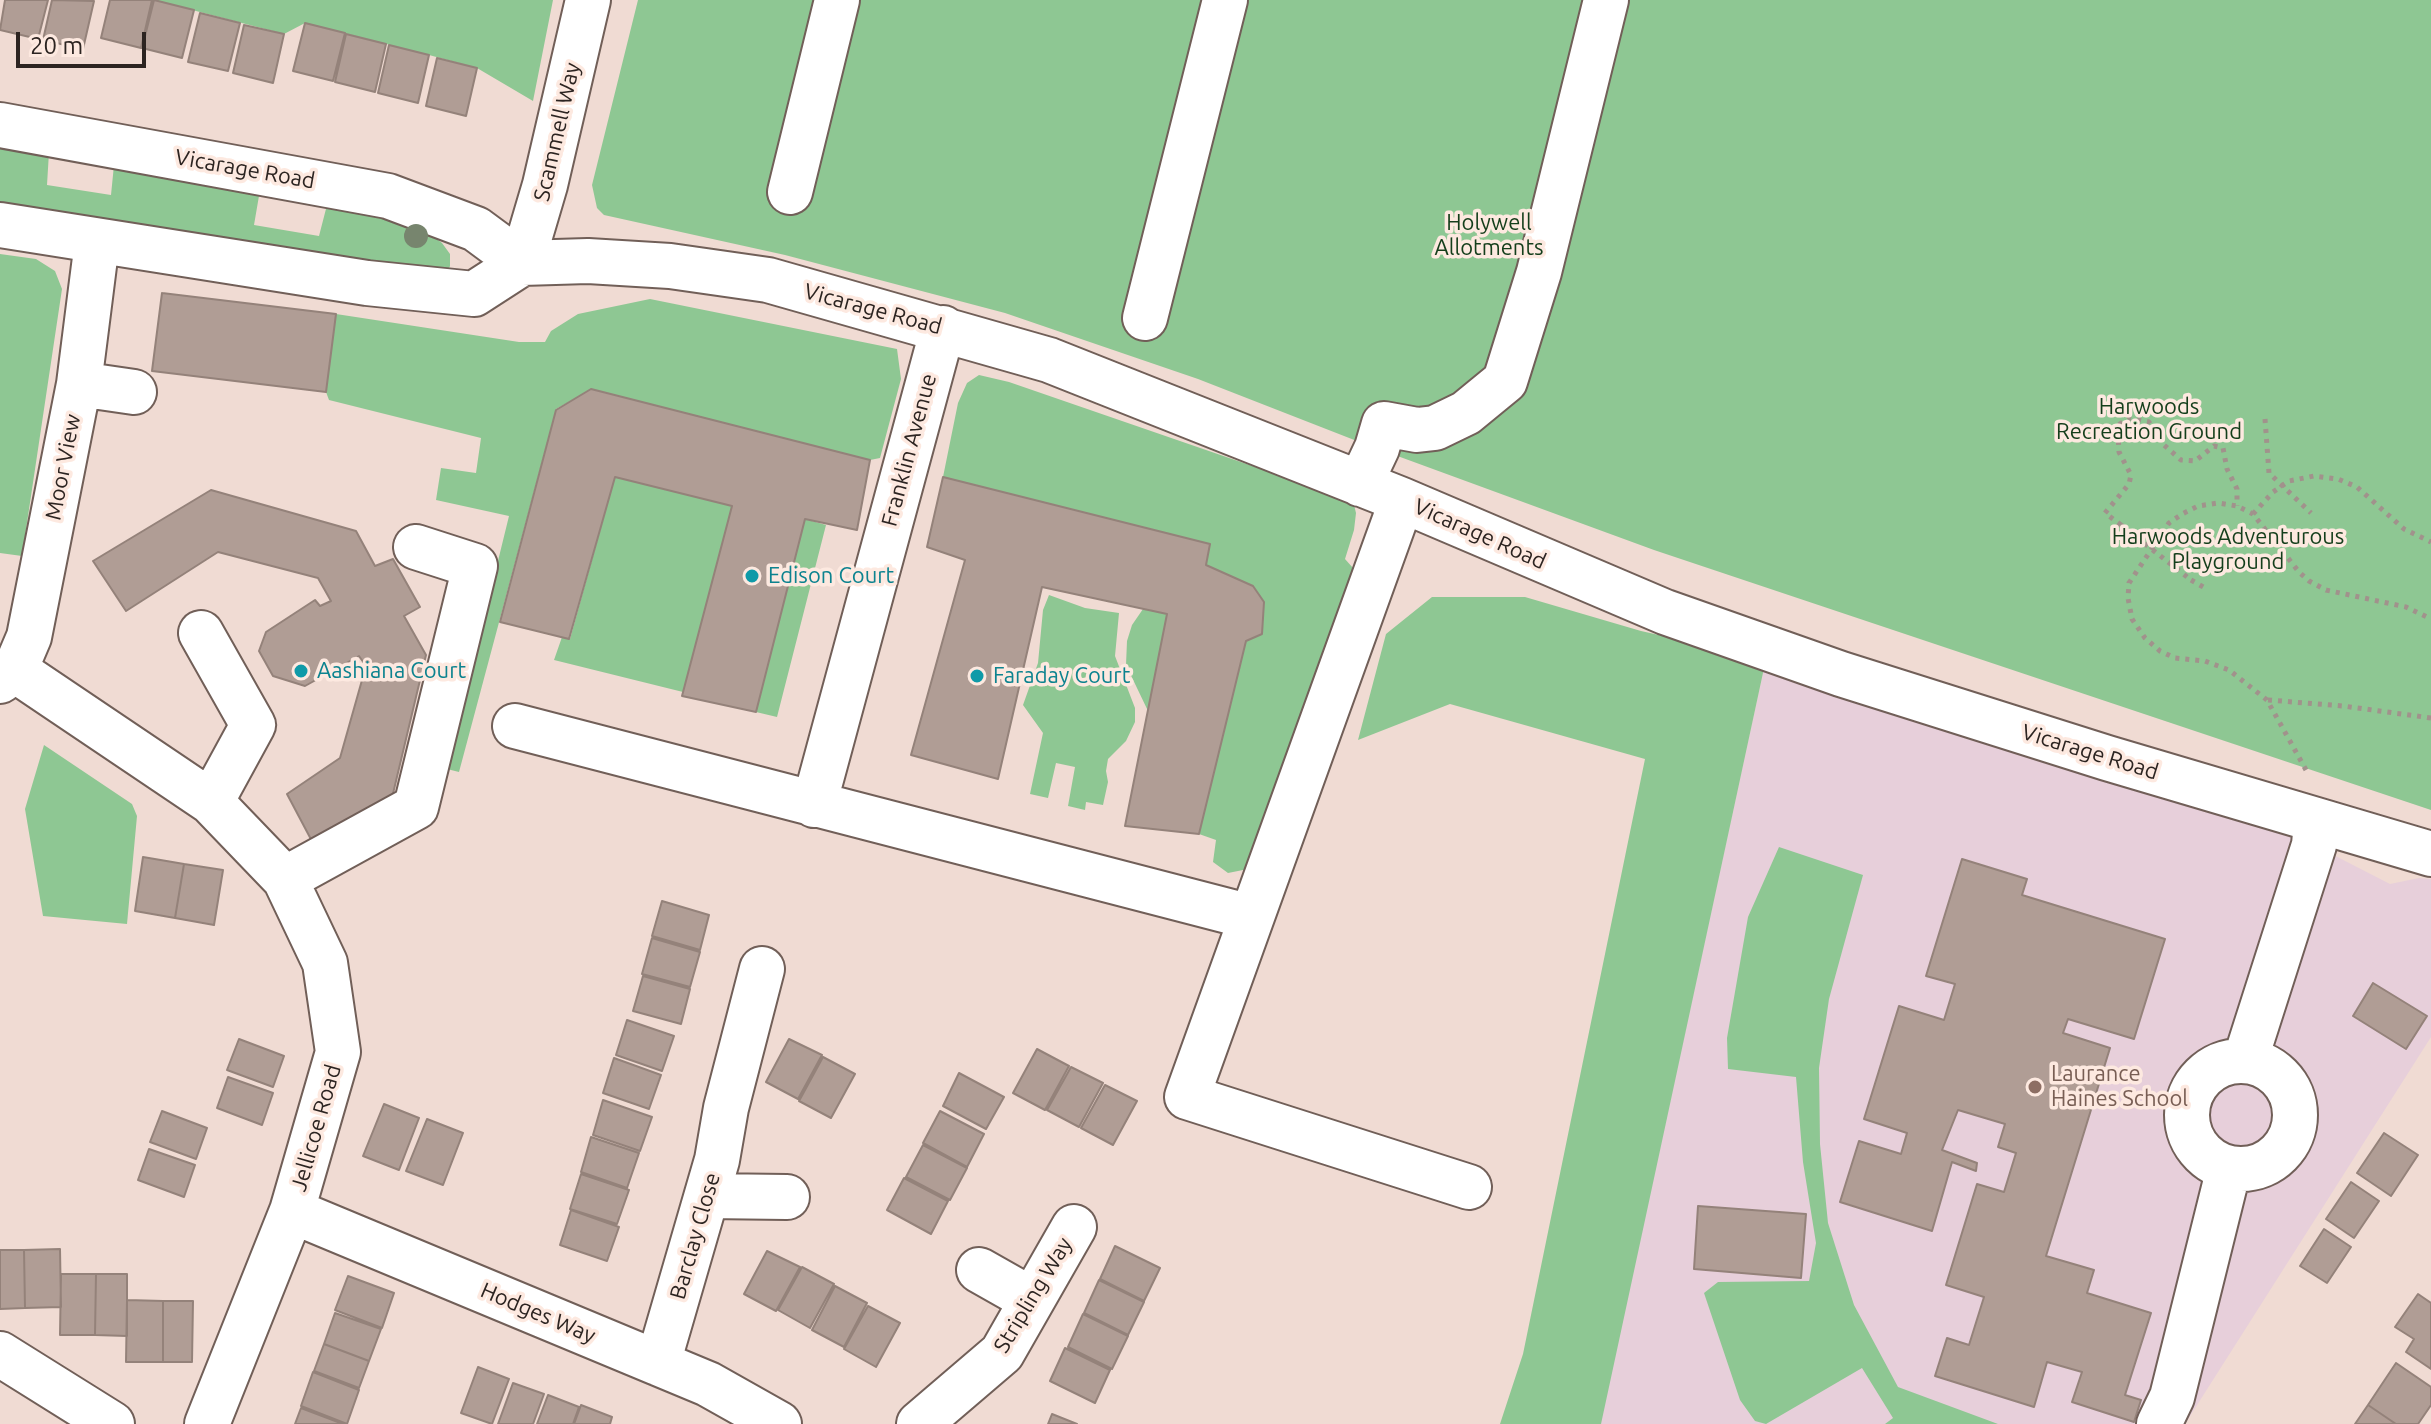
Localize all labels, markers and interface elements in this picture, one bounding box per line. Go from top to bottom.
scale bar [20,16,150,66]
text: 20 m [30,32,83,59]
street label: Scammell Way [528,60,586,204]
street label: Vicarage Road [173,144,317,194]
park label: Holywell Allotments [1434,210,1544,262]
street label: Vicarage Road [801,278,945,340]
street label: Franklin Avenue [876,371,942,529]
park label: Harwoods Recreation Ground [2056,394,2242,446]
street label: Moor View [40,412,86,522]
street label: Vicarage Road [1410,493,1550,575]
park label: Harwoods Adventurous Playground [2112,524,2344,576]
place label: Edison Court [768,563,894,589]
marker: Edison Court [743,567,761,585]
place label: Aashiana Court [317,658,466,684]
marker: Aashiana Court [292,662,310,680]
place label: Faraday Court [993,663,1130,689]
marker: Faraday Court [968,667,986,685]
street label: Vicarage Road [2018,719,2162,785]
place label: Laurance Haines School [2051,1061,2188,1112]
street label: Jellicoe Road [285,1062,347,1194]
marker: Laurance Haines School [2026,1078,2044,1096]
street label: Barclay Close [664,1170,726,1302]
street label: Stripling Way [988,1233,1078,1357]
street label: Hodges Way [477,1277,599,1349]

